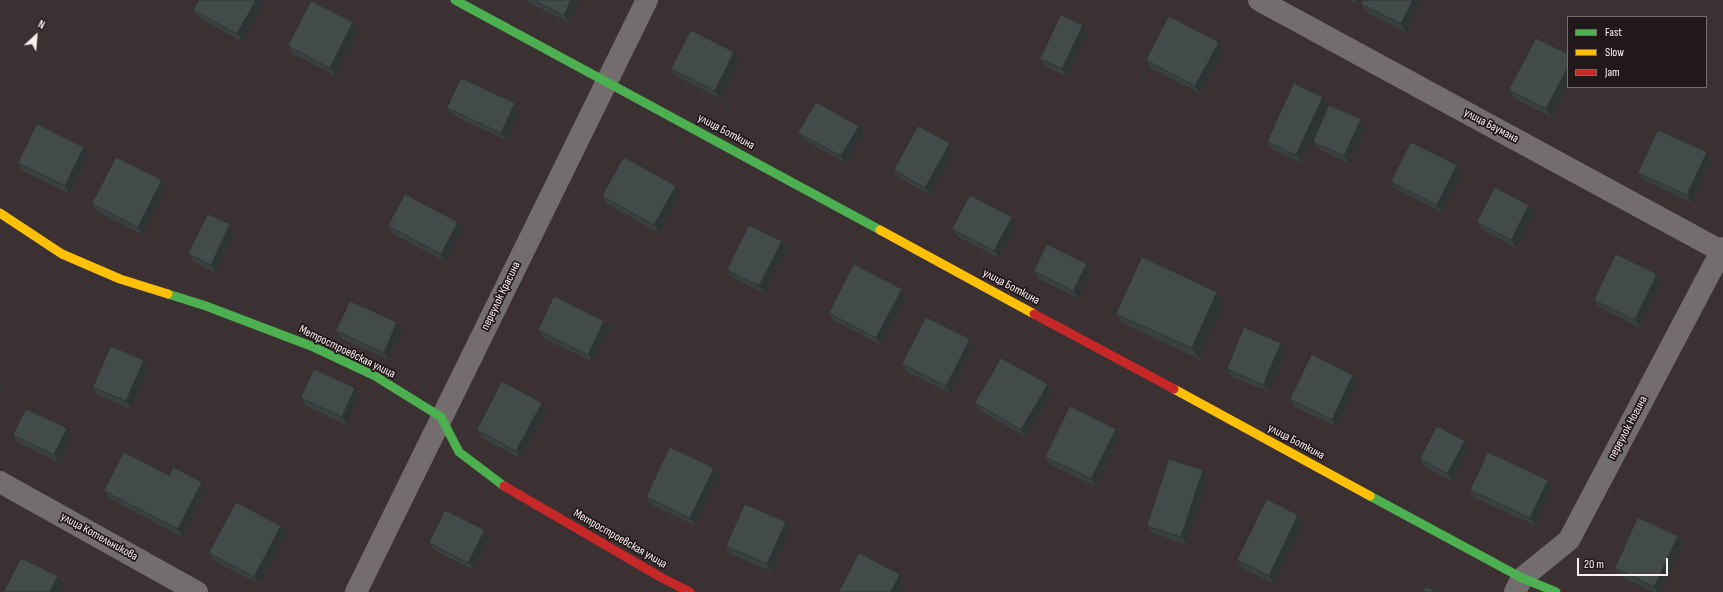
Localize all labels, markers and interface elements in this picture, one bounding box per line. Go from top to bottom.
north arrow [16,16,56,56]
legend [1567,16,1707,88]
text: N [36,18,47,32]
text: Fast [1605,25,1622,40]
text: Slow [1605,45,1624,60]
text: Jam [1605,65,1620,80]
street label: улица Баумана [1461,106,1521,146]
street label: улица Боткина [695,111,757,153]
street label: переулок Красина [478,259,524,333]
street label: улица Боткина [980,266,1042,308]
street label: Метростроевская улица [296,322,398,382]
street label: переулок Ногина [1605,394,1651,462]
street label: улица Боткина [1265,421,1327,463]
street label: Метростроевская улица [571,506,669,572]
street label: улица Котельникова [58,510,140,564]
scale bar [1579,550,1670,576]
text: 20 m [1584,557,1604,572]

